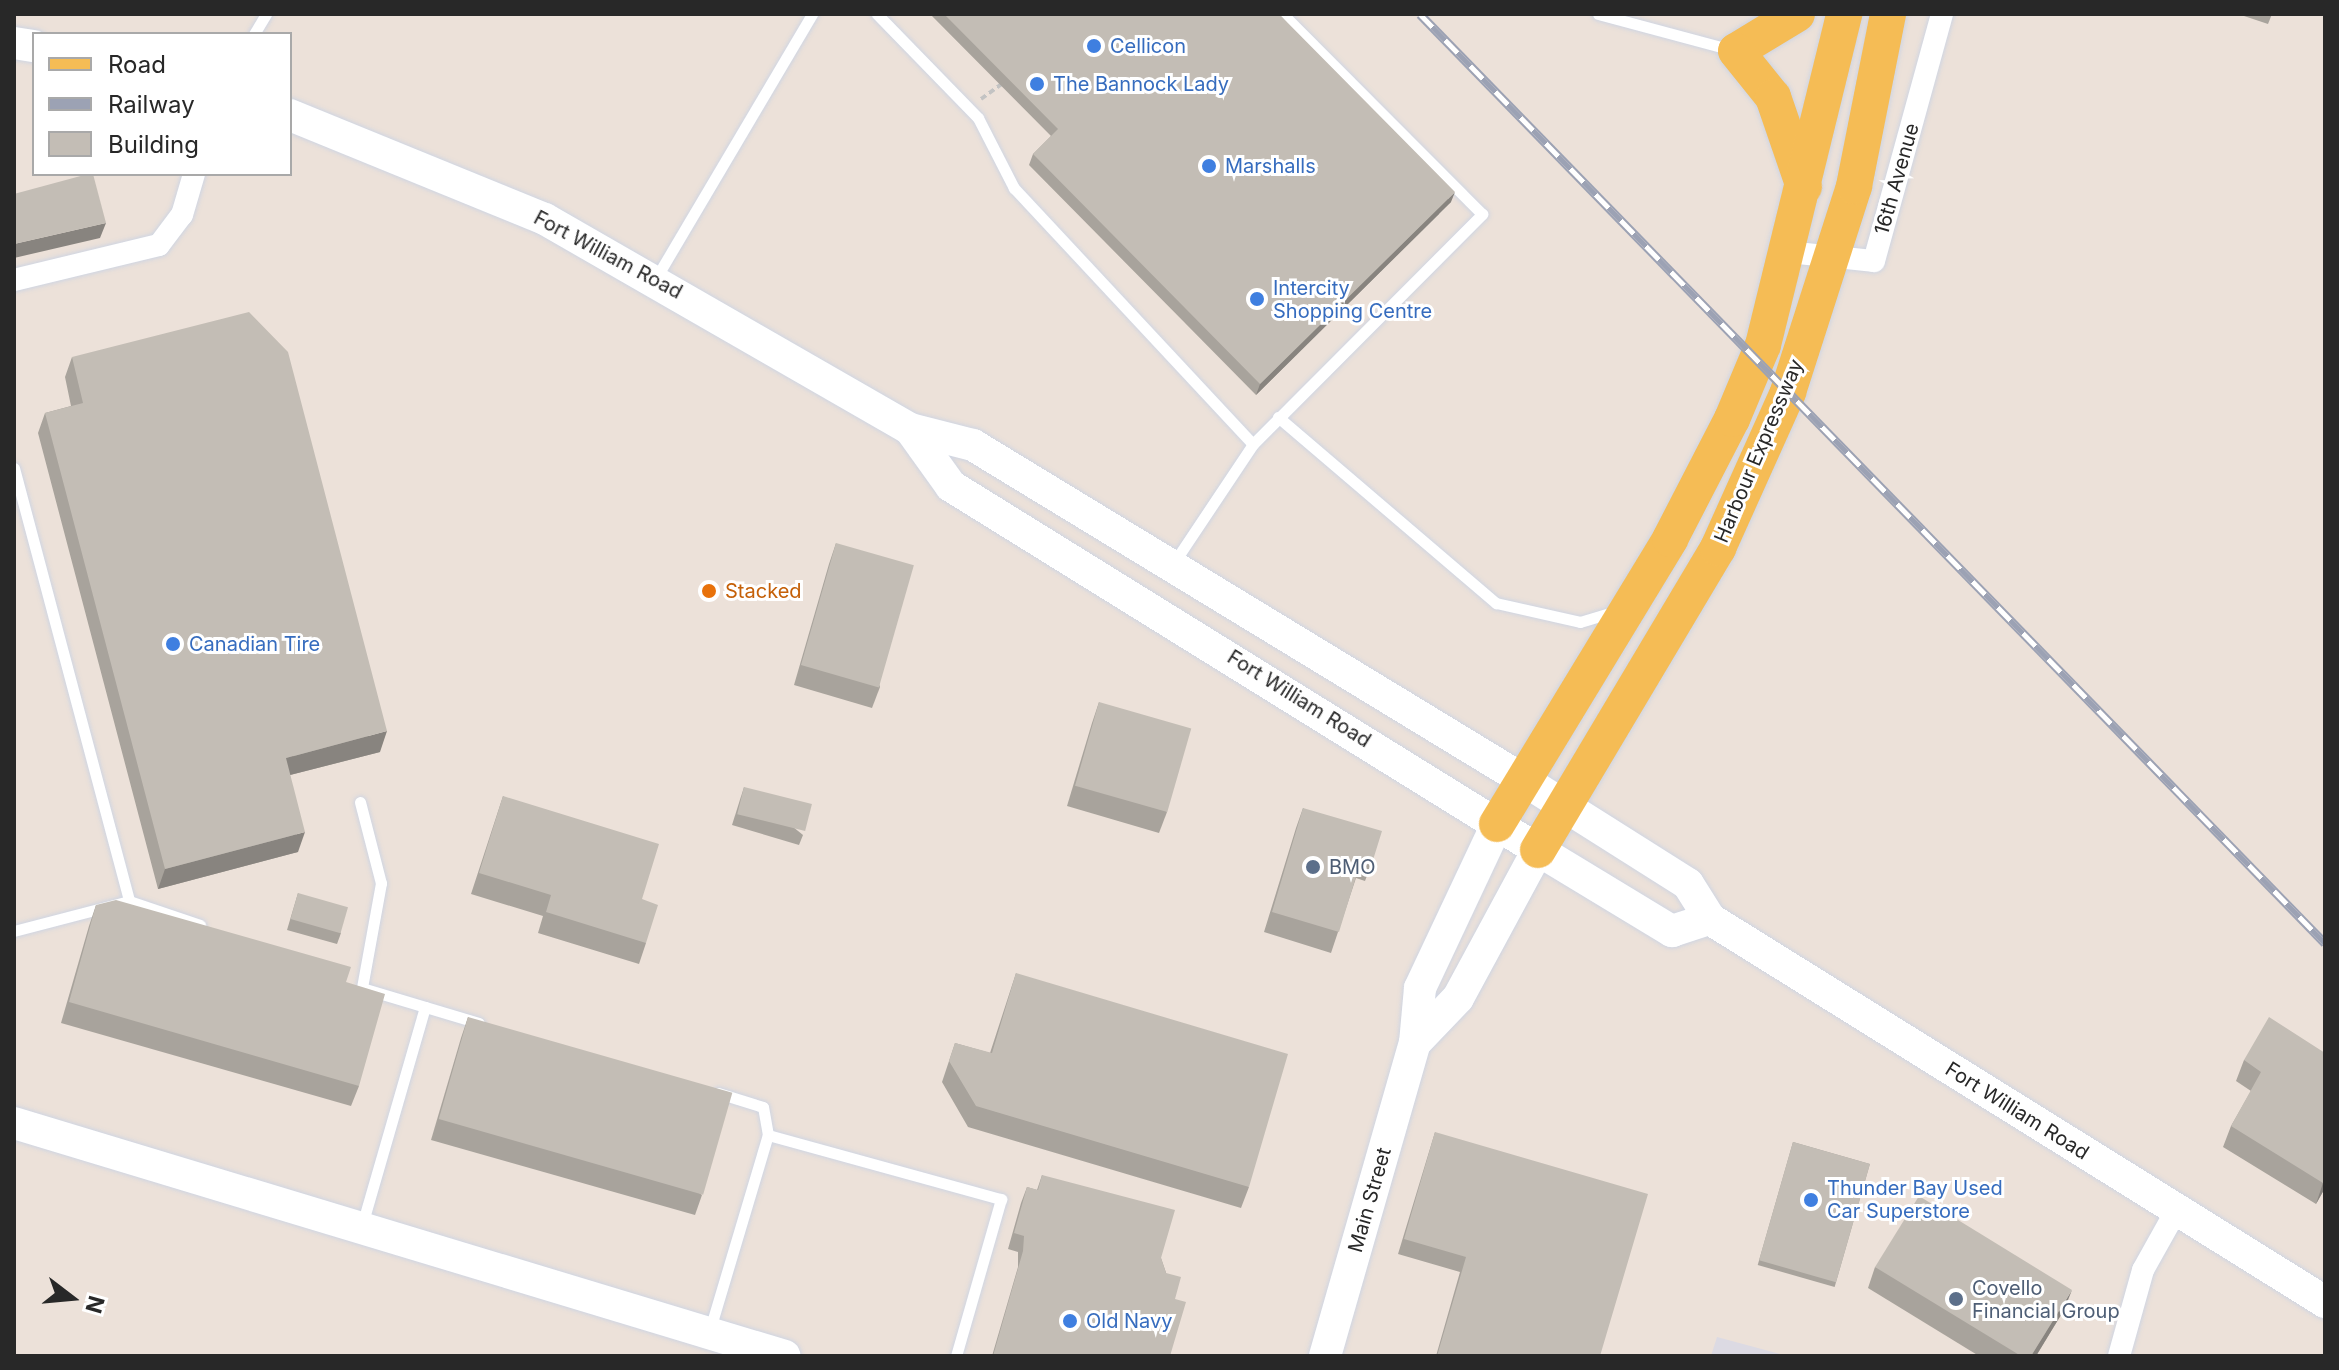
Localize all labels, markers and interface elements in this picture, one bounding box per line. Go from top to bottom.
legend [32,32,292,176]
place label: Cellicon [1110,34,1186,58]
marker: Cellicon [1085,37,1103,55]
text: Road [108,50,166,79]
place label: The Bannock Lady [1053,72,1229,96]
marker: The Bannock Lady [1028,75,1046,93]
text: Railway [108,90,195,119]
street label: 16th Avenue [1870,121,1924,237]
text: Building [108,130,199,159]
place label: Marshalls [1225,154,1316,178]
marker: Marshalls [1200,157,1218,175]
street label: Fort William Road [530,206,686,304]
place label: Intercity Shopping Centre [1273,276,1432,323]
marker: Intercity Shopping Centre [1248,290,1266,308]
street label: Harbour Expressway [1709,356,1809,546]
place label: Stacked [725,579,802,603]
marker: Stacked [700,582,718,600]
place label: Canadian Tire [189,632,320,656]
marker: Canadian Tire [164,635,182,653]
street label: Fort William Road [1223,645,1375,753]
place label: BMO [1329,855,1375,879]
marker: BMO [1304,858,1322,876]
street label: Fort William Road [1941,1057,2093,1165]
street label: Main Street [1344,1145,1396,1255]
place label: Thunder Bay Used Car Superstore [1827,1176,2003,1223]
marker: Thunder Bay Used Car Superstore [1802,1191,1820,1209]
north arrow [32,1258,112,1338]
place label: Covello Financial Group [1972,1276,2120,1323]
marker: Covello Financial Group [1947,1290,1965,1308]
text: N [80,1293,110,1316]
place label: Old Navy [1086,1309,1172,1333]
marker: Old Navy [1061,1312,1079,1330]

